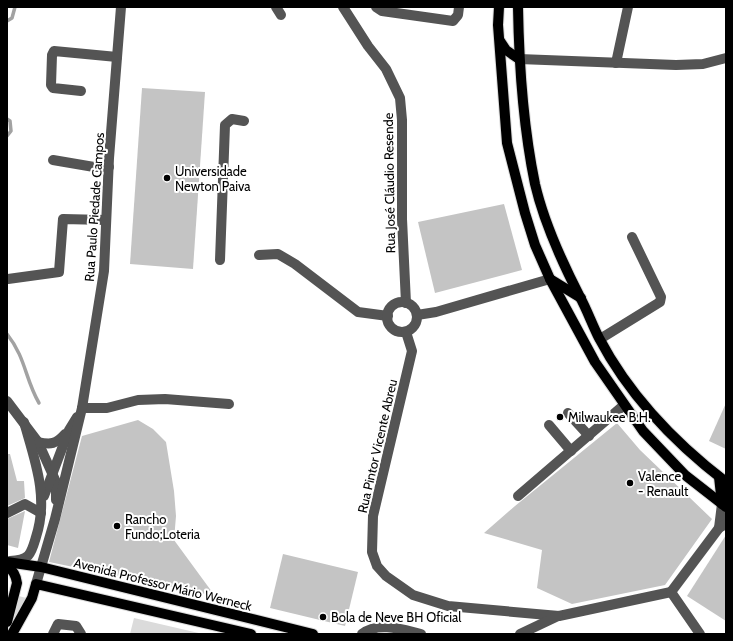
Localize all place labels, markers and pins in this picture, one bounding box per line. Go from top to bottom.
place label: Universidade Newton Paiva [175,163,251,194]
marker: Universidade Newton Paiva [162,173,172,183]
place label: Milwaukee B.H. [568,409,651,425]
marker: Milwaukee B.H. [555,412,565,422]
place label: Valence - Renault [638,468,689,499]
marker: Valence - Renault [625,478,635,488]
place label: Rancho Fundo;Loteria [125,511,201,542]
marker: Rancho Fundo;Loteria [112,521,122,531]
place label: Bola de Neve BH Oficial [331,609,461,625]
marker: Bola de Neve BH Oficial [318,612,328,622]

